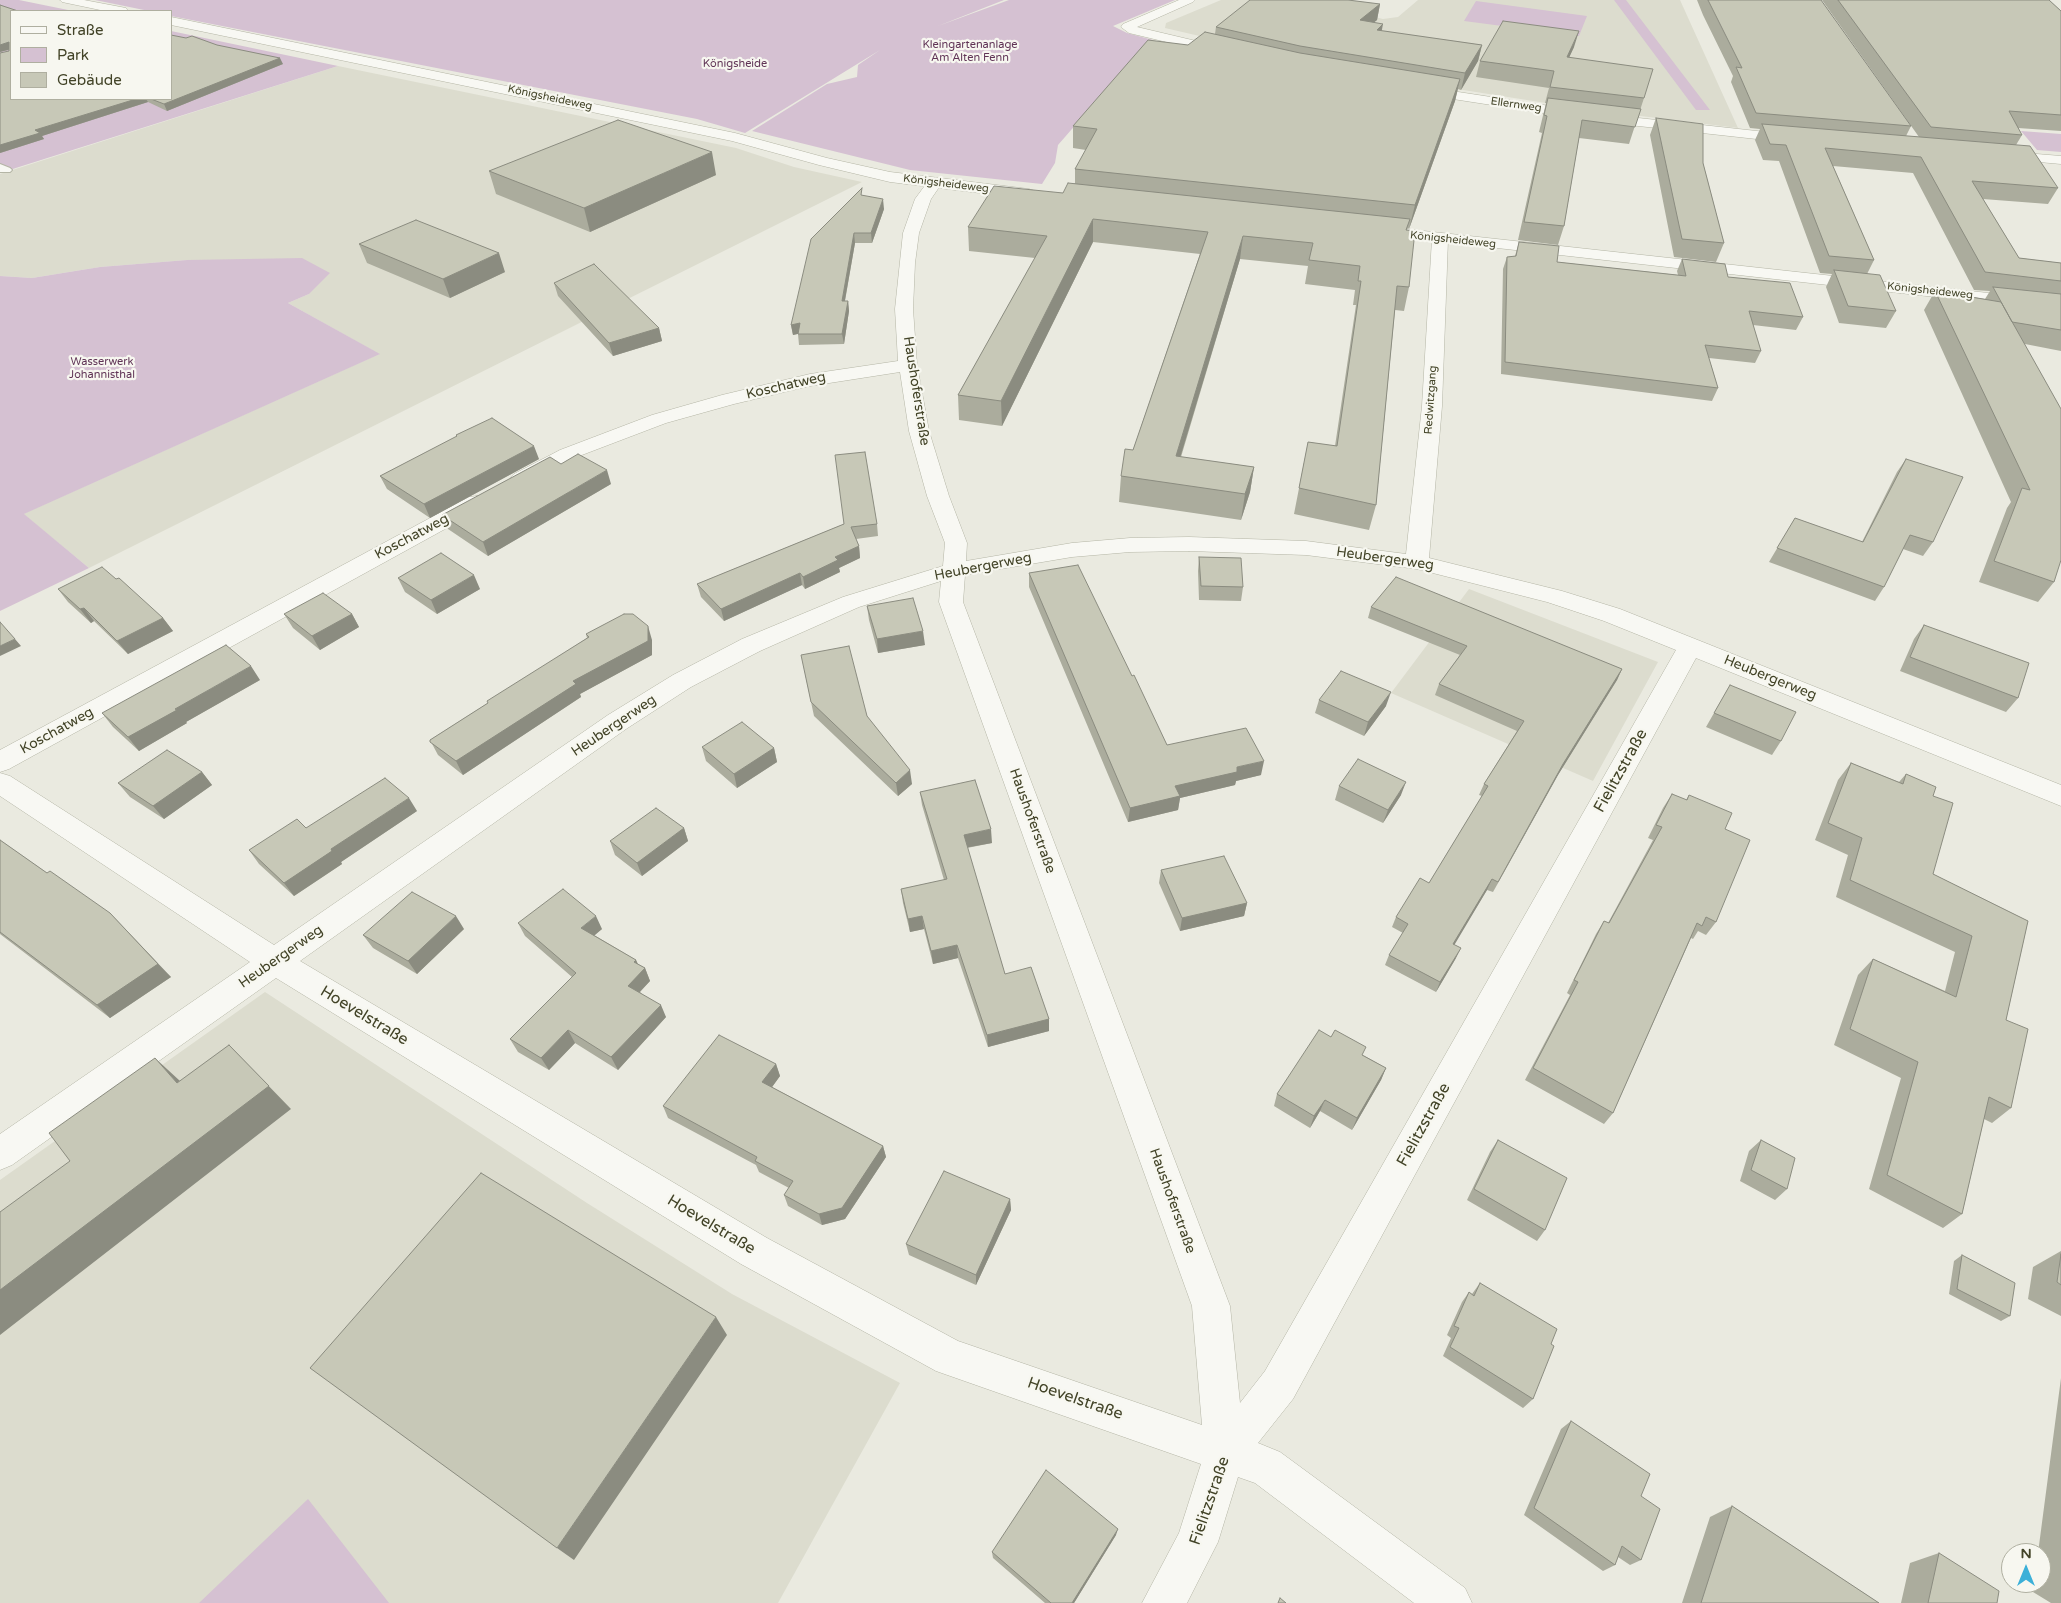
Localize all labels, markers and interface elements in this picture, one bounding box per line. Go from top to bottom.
legend [10,10,172,100]
text: Straße [57,21,103,39]
park label: Kleingartenanlage Am Alten Fenn [922,38,1018,64]
text: Park [57,46,89,64]
park label: Königsheide [703,57,767,71]
text: Gebäude [57,71,122,89]
street label: Königsheideweg [506,83,594,113]
street label: Ellernweg [1490,95,1542,115]
street label: Königsheideweg [902,172,990,196]
street label: Königsheideweg [1409,229,1497,251]
street label: Königsheideweg [1886,280,1974,302]
street label: Haushoferstraße [899,335,933,447]
park label: Wasserwerk Johannisthal [69,355,135,381]
street label: Redwitzgang [1422,365,1440,435]
street label: Koschatweg [744,369,828,403]
street label: Koschatweg [372,510,452,564]
street label: Heubergerweg [1335,544,1435,574]
street label: Heubergerweg [933,549,1033,585]
street label: Heubergerweg [1721,652,1819,704]
street label: Heubergerweg [568,691,660,761]
street label: Koschatweg [17,704,97,758]
street label: Fielitzstraße [1590,726,1652,816]
street label: Haushoferstraße [1005,766,1059,876]
street label: Heubergerweg [236,922,326,992]
street label: Hoevelstraße [316,982,412,1050]
street label: Fielitzstraße [1393,1080,1455,1170]
street label: Haushoferstraße [1145,1146,1199,1256]
street label: Hoevelstraße [663,1191,759,1259]
street label: Hoevelstraße [1025,1374,1125,1424]
street label: Fielitzstraße [1186,1454,1234,1548]
north arrow [2001,1543,2051,1593]
text: N [2020,1545,2032,1562]

